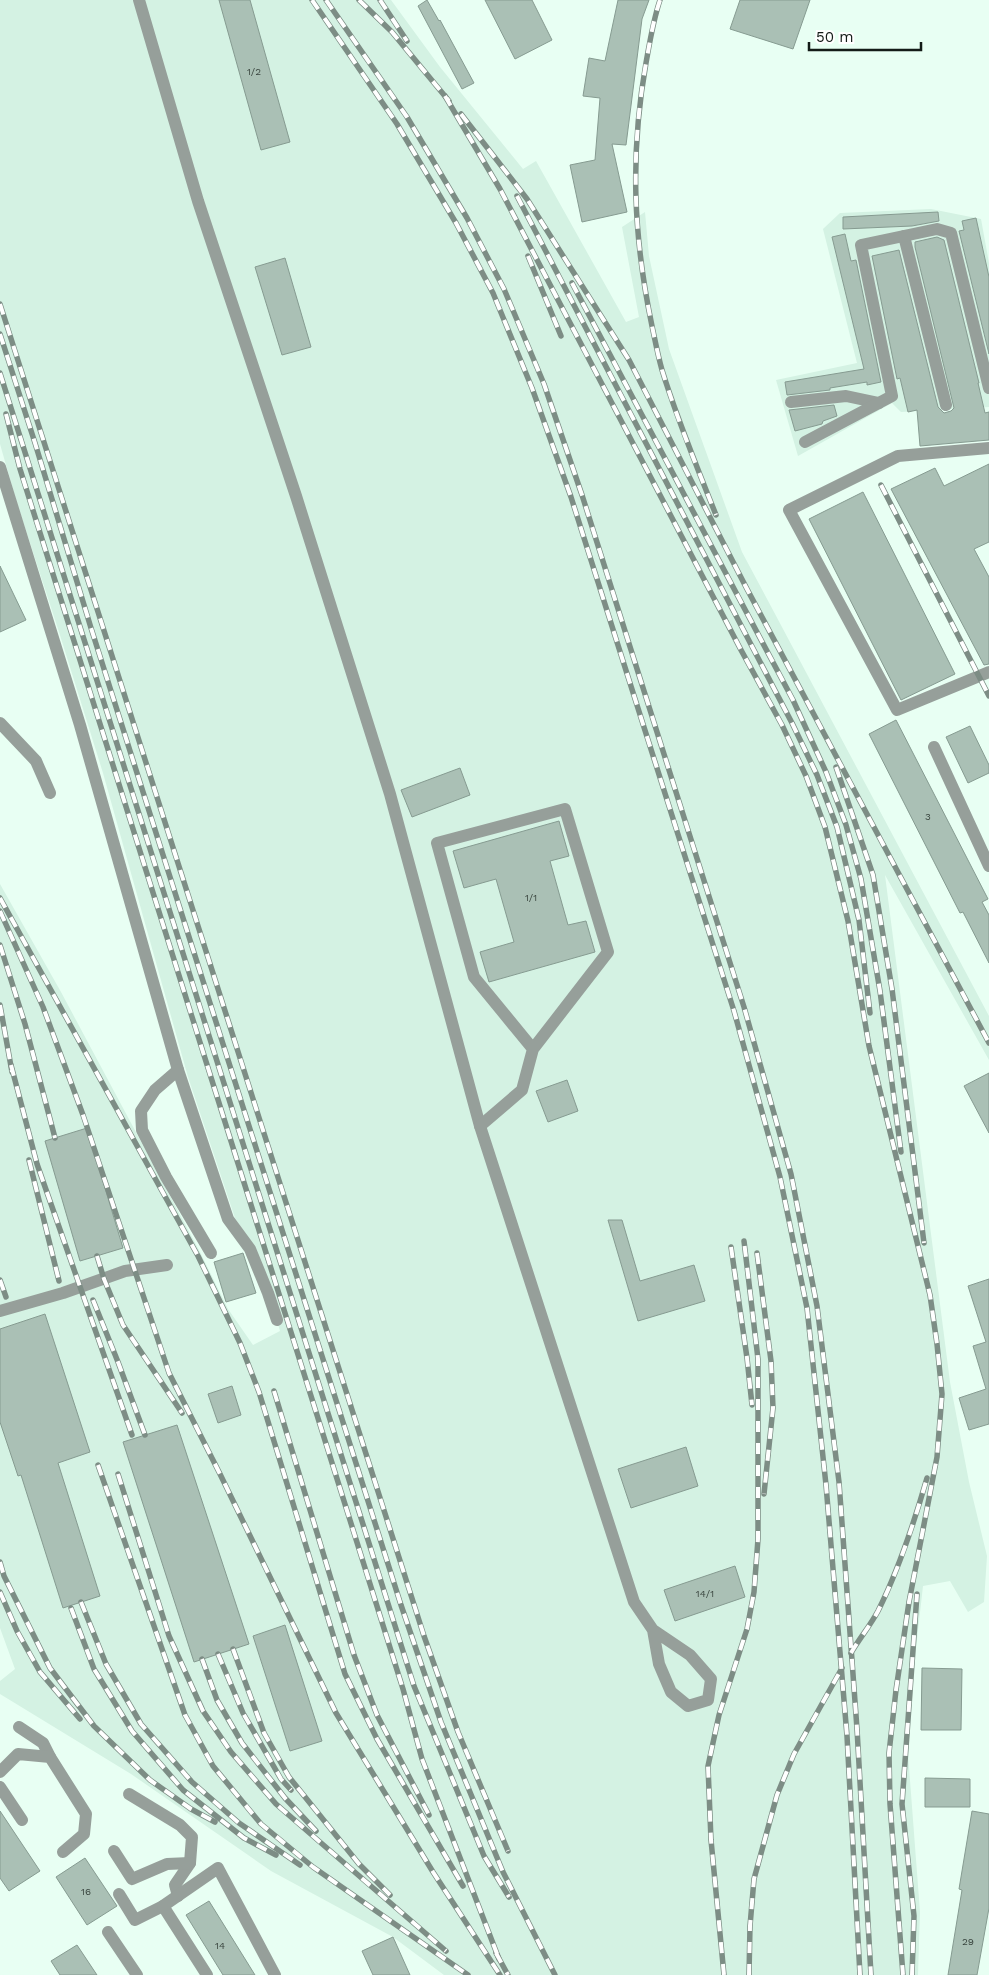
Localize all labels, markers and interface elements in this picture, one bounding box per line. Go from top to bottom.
scale bar [809,20,922,52]
text: 50 m [816,28,853,46]
house number: 1/2 [247,66,261,77]
house number: 3 [925,811,931,822]
house number: 1/1 [525,892,537,903]
house number: 14/1 [696,1588,714,1599]
house number: 16 [81,1886,91,1897]
house number: 29 [962,1936,974,1947]
house number: 14 [215,1940,225,1951]

